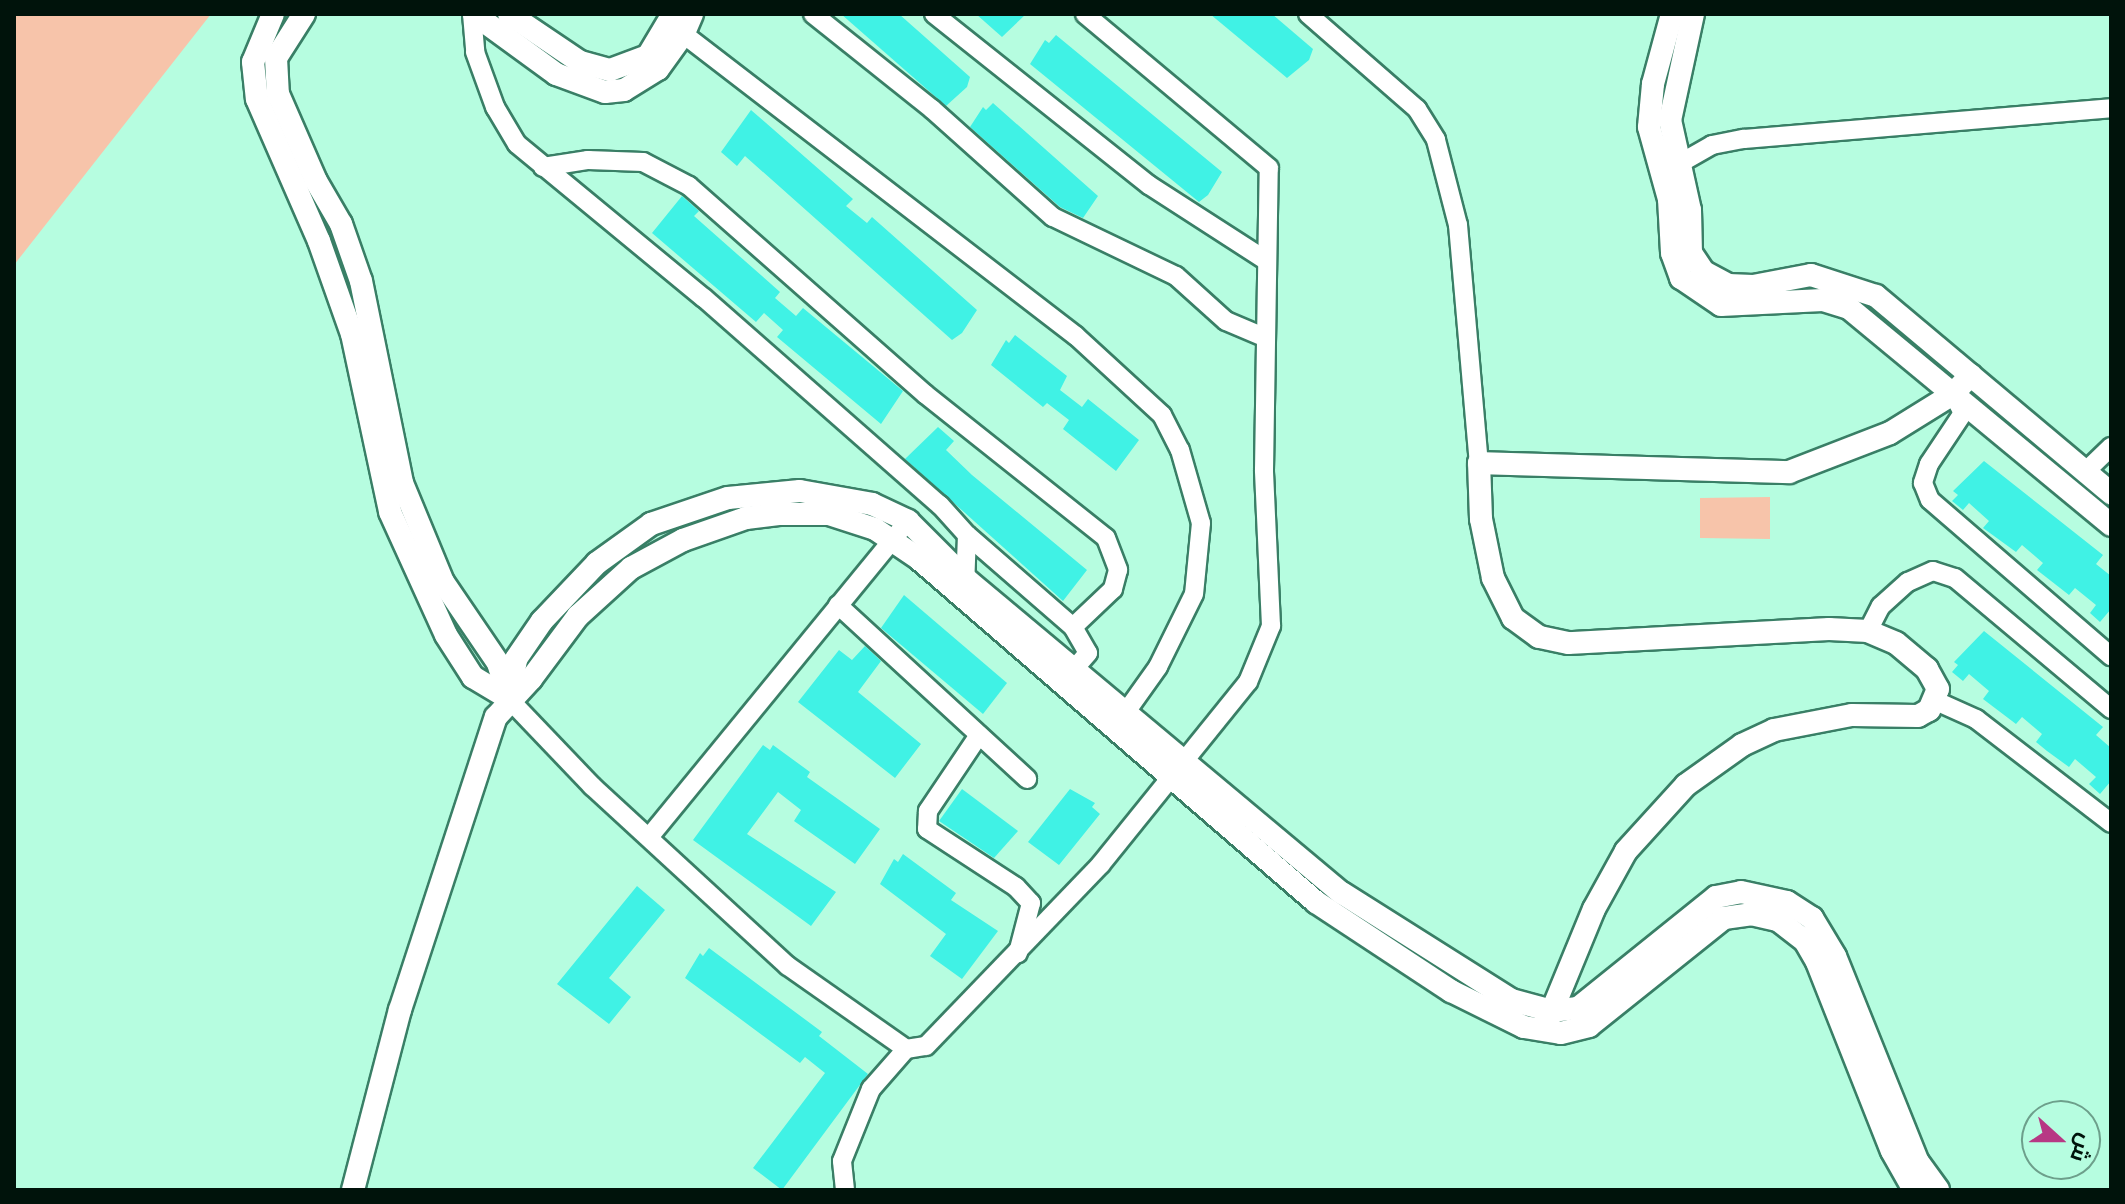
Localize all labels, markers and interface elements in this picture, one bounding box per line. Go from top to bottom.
north arrow [2021,1100,2101,1180]
text: ش [2064,1130,2100,1166]

